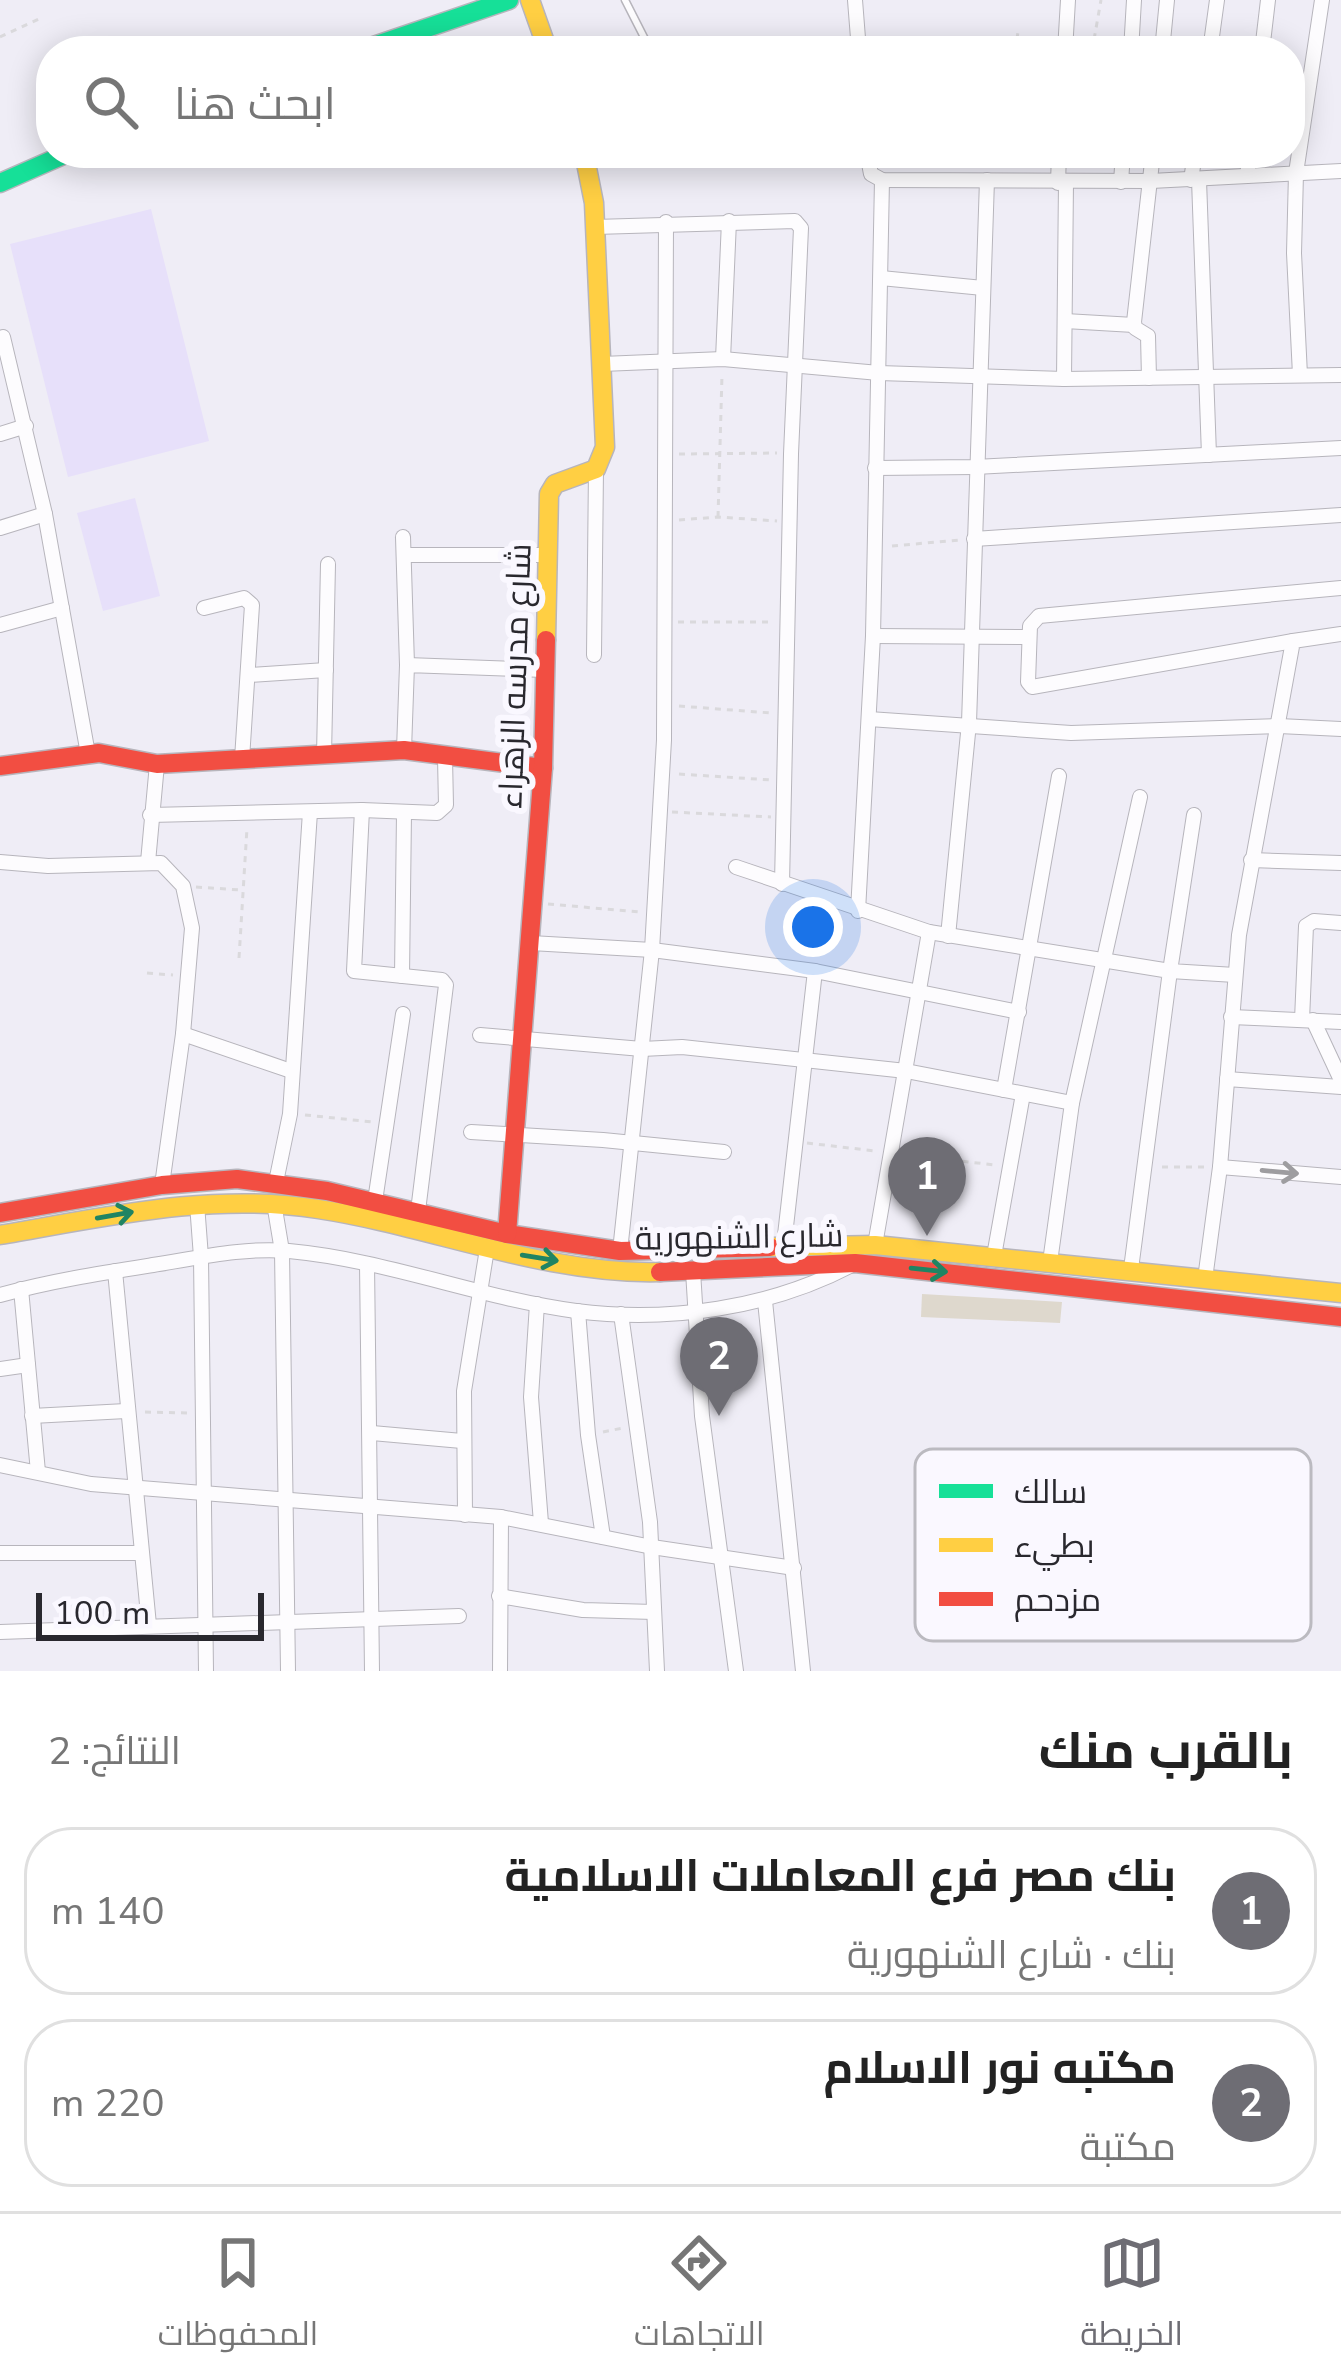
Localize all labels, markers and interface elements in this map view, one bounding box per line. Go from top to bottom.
search box [36,36,1305,168]
icon: search [78,69,144,135]
text: ابحث هنا [174,74,336,135]
street label: شارع مدرسه الزهراء [488,543,543,810]
your location [783,897,843,957]
pin: 1 [888,1137,966,1236]
one-way arrow [1260,1161,1299,1184]
one-way arrow [95,1203,134,1226]
street label: شارع الشنهورية [634,1213,844,1262]
one-way arrow [520,1247,559,1270]
one-way arrow [909,1259,948,1282]
pin: 2 [680,1317,758,1416]
legend [915,1449,1311,1641]
text: سالك [1014,1470,1087,1515]
text: بطيء [1014,1524,1095,1571]
text: مزدحم [1014,1578,1101,1623]
scale bar [36,1587,264,1640]
text: 100 m [54,1591,150,1636]
text: بالقرب منك [1039,1716,1293,1786]
text: النتائج: 2 [48,1725,181,1778]
text: بنك مصر فرع المعاملات الاسلامية [504,1846,1176,1907]
text: 140 m [51,1885,165,1938]
text: 1 [1239,1885,1263,1938]
text: بنك · شارع الشنهورية [847,1929,1176,1982]
text: مكتبه نور الاسلام [824,2038,1176,2099]
text: 220 m [51,2077,165,2130]
text: 2 [1239,2077,1263,2130]
text: مكتبة [1080,2121,1176,2174]
tab: المحفوظات [158,2230,318,2364]
tab: الاتجاهات [634,2230,765,2364]
tab: الخريطة [1080,2230,1183,2364]

